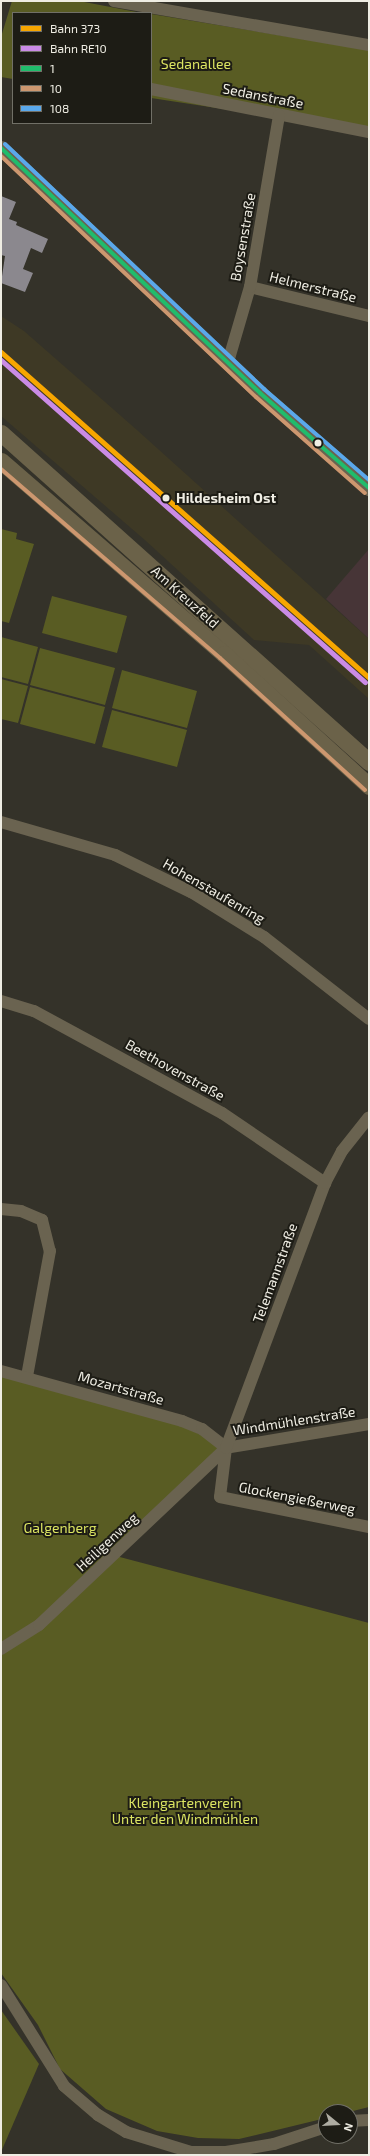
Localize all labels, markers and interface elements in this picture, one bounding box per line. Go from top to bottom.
legend [12,12,152,124]
text: Bahn 373 [50,21,100,35]
text: Bahn RE10 [50,41,107,55]
park label: Sedanallee [161,56,231,72]
text: 1 [50,61,55,75]
street label: Sedanstraße [221,80,305,112]
text: 10 [50,81,62,95]
text: 108 [50,101,69,115]
street label: Boysenstraße [227,192,259,282]
street label: Helmerstraße [268,268,358,306]
unlabelled marker [313,438,323,448]
place label: Hildesheim Ost [176,490,276,506]
marker: Hildesheim Ost [159,491,173,505]
street label: Am Kreuzfeld [148,562,222,632]
street label: Hohenstaufenring [160,855,268,927]
street label: Beethovenstraße [122,1036,228,1104]
street label: Telemannstraße [249,1221,301,1325]
street label: Mozartstraße [76,1368,166,1408]
street label: Windmühlenstraße [232,1403,356,1439]
street label: Glockengießerweg [237,1478,357,1518]
street label: Heiligenweg [73,1509,141,1575]
park label: Galgenberg [24,1520,96,1536]
park label: Kleingartenverein Unter den Windmühlen [112,1795,258,1828]
north arrow [318,2104,358,2144]
text: N [342,2122,356,2133]

